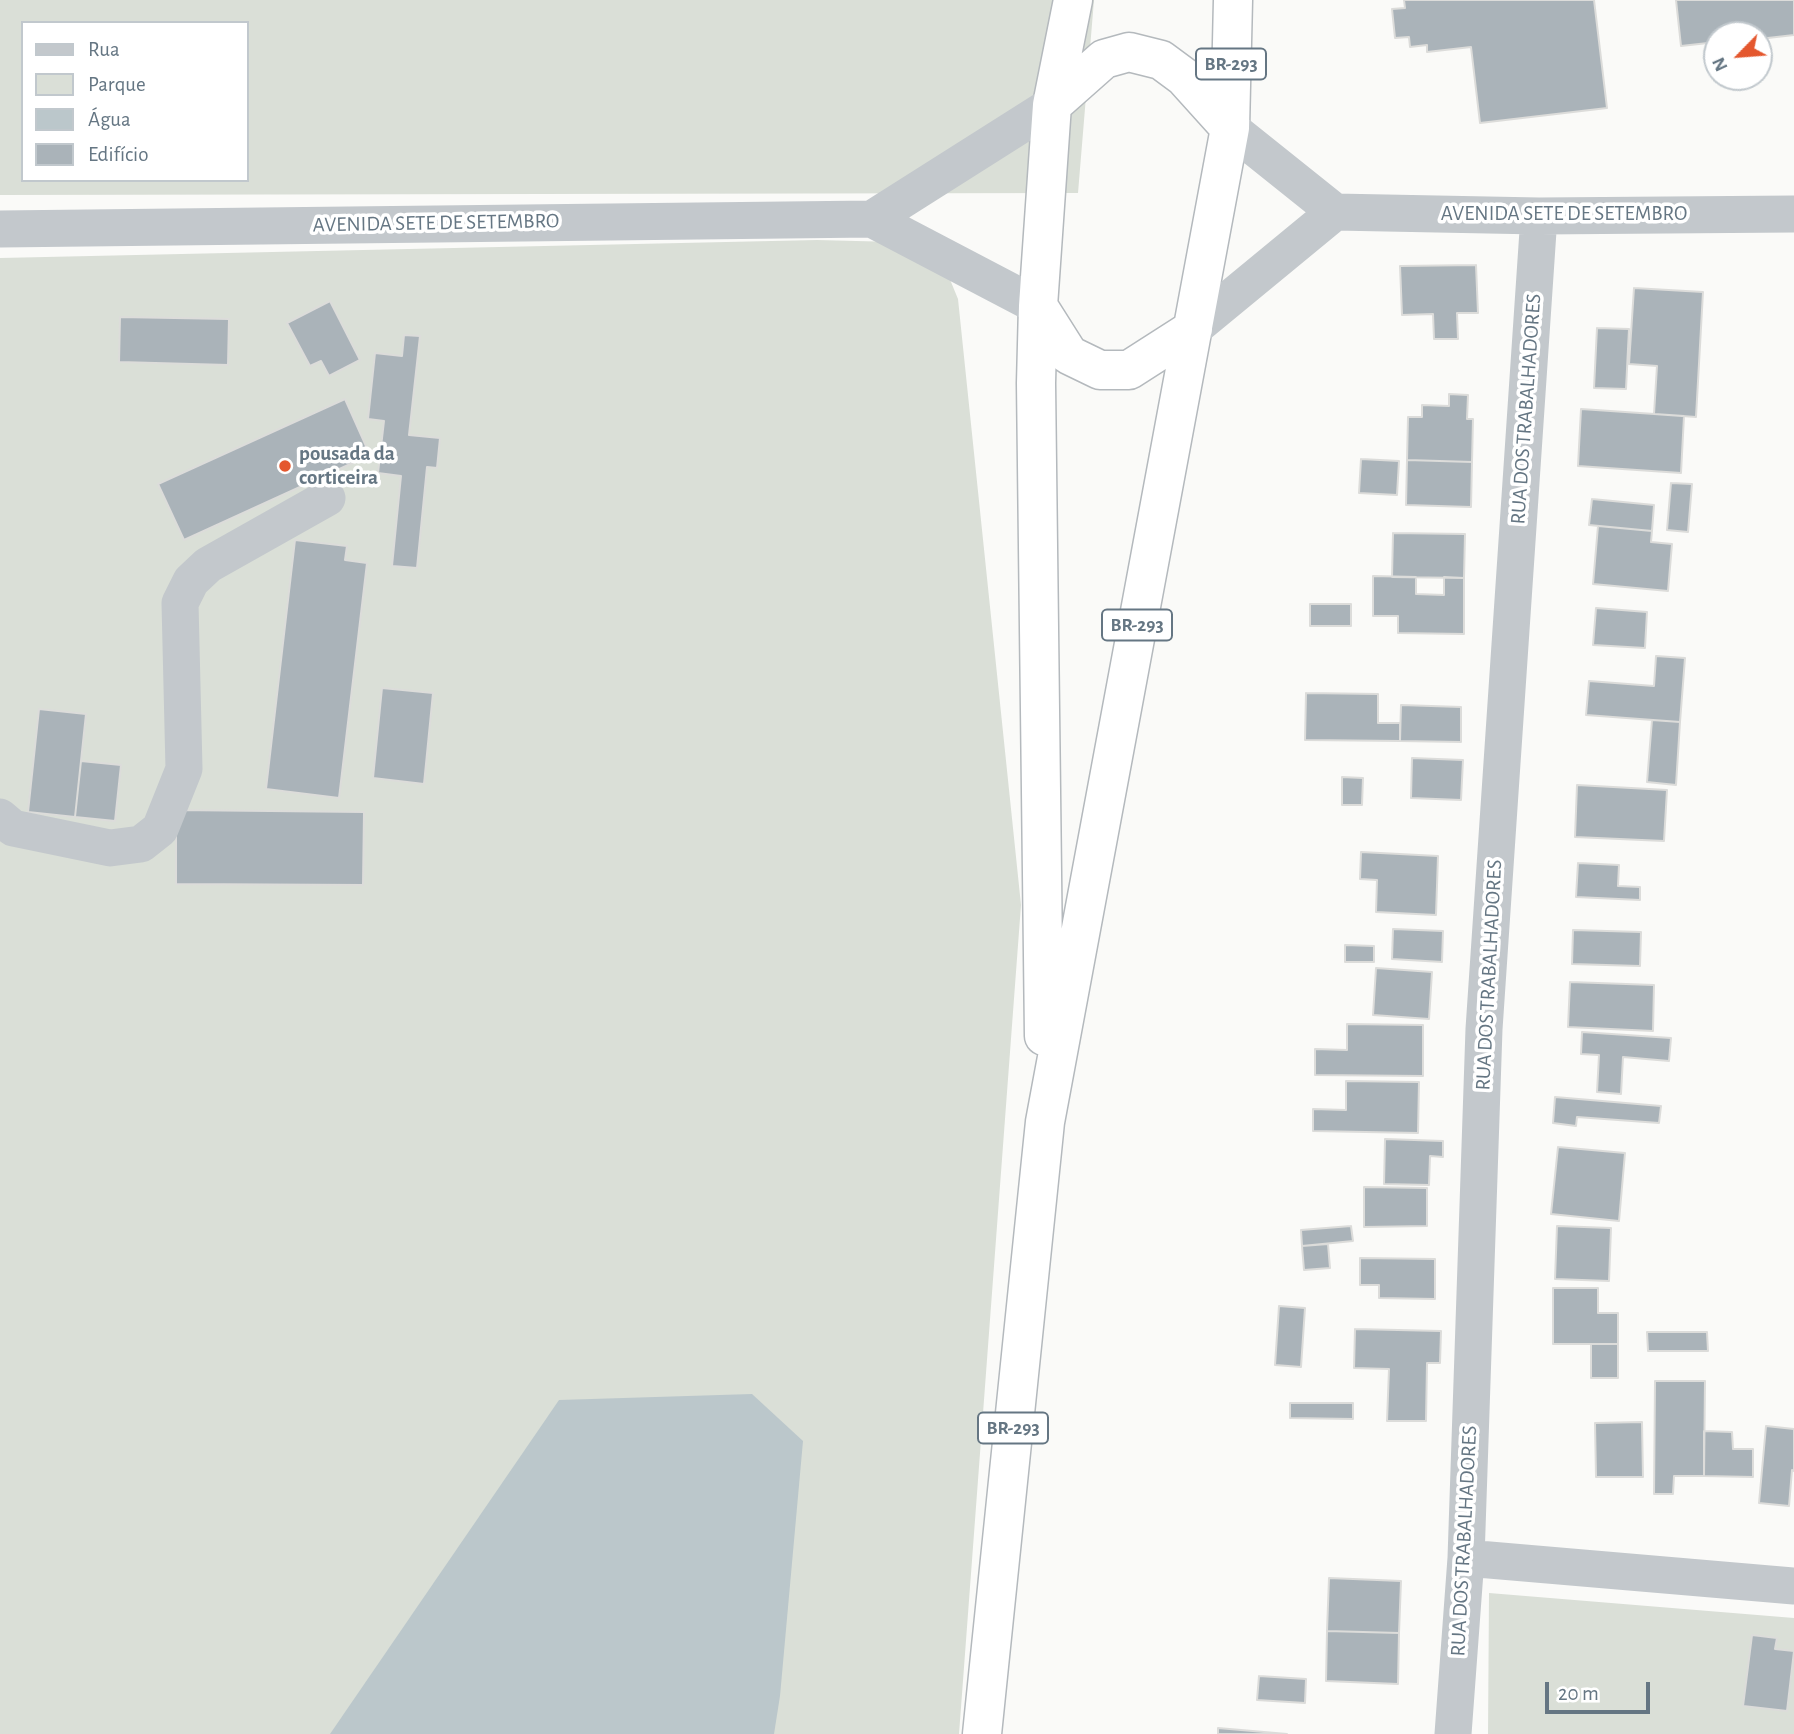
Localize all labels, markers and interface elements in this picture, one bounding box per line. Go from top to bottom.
legend [21,21,248,182]
north arrow [1703,21,1773,91]
text: Rua [88,39,120,60]
road number: BR-293 [1196,48,1266,80]
text: N [1709,54,1732,74]
text: Parque [88,74,146,95]
text: Água [88,109,131,130]
text: Edifício [88,144,148,165]
street label: AVENIDA SETE DE SETEMBRO [1441,201,1687,227]
street label: AVENIDA SETE DE SETEMBRO [312,208,560,238]
street label: RUA DOS TRABALHADORES [1505,293,1547,525]
place label: pousada da corticeira [299,441,395,491]
marker: pousada da corticeira [277,458,293,474]
road number: BR-293 [1102,610,1172,640]
street label: RUA DOS TRABALHADORES [1470,859,1508,1091]
road number: BR-293 [978,1412,1048,1444]
street label: RUA DOS TRABALHADORES [1445,1425,1483,1657]
scale bar [1549,1668,1654,1712]
text: 20 m [1558,1683,1599,1704]

